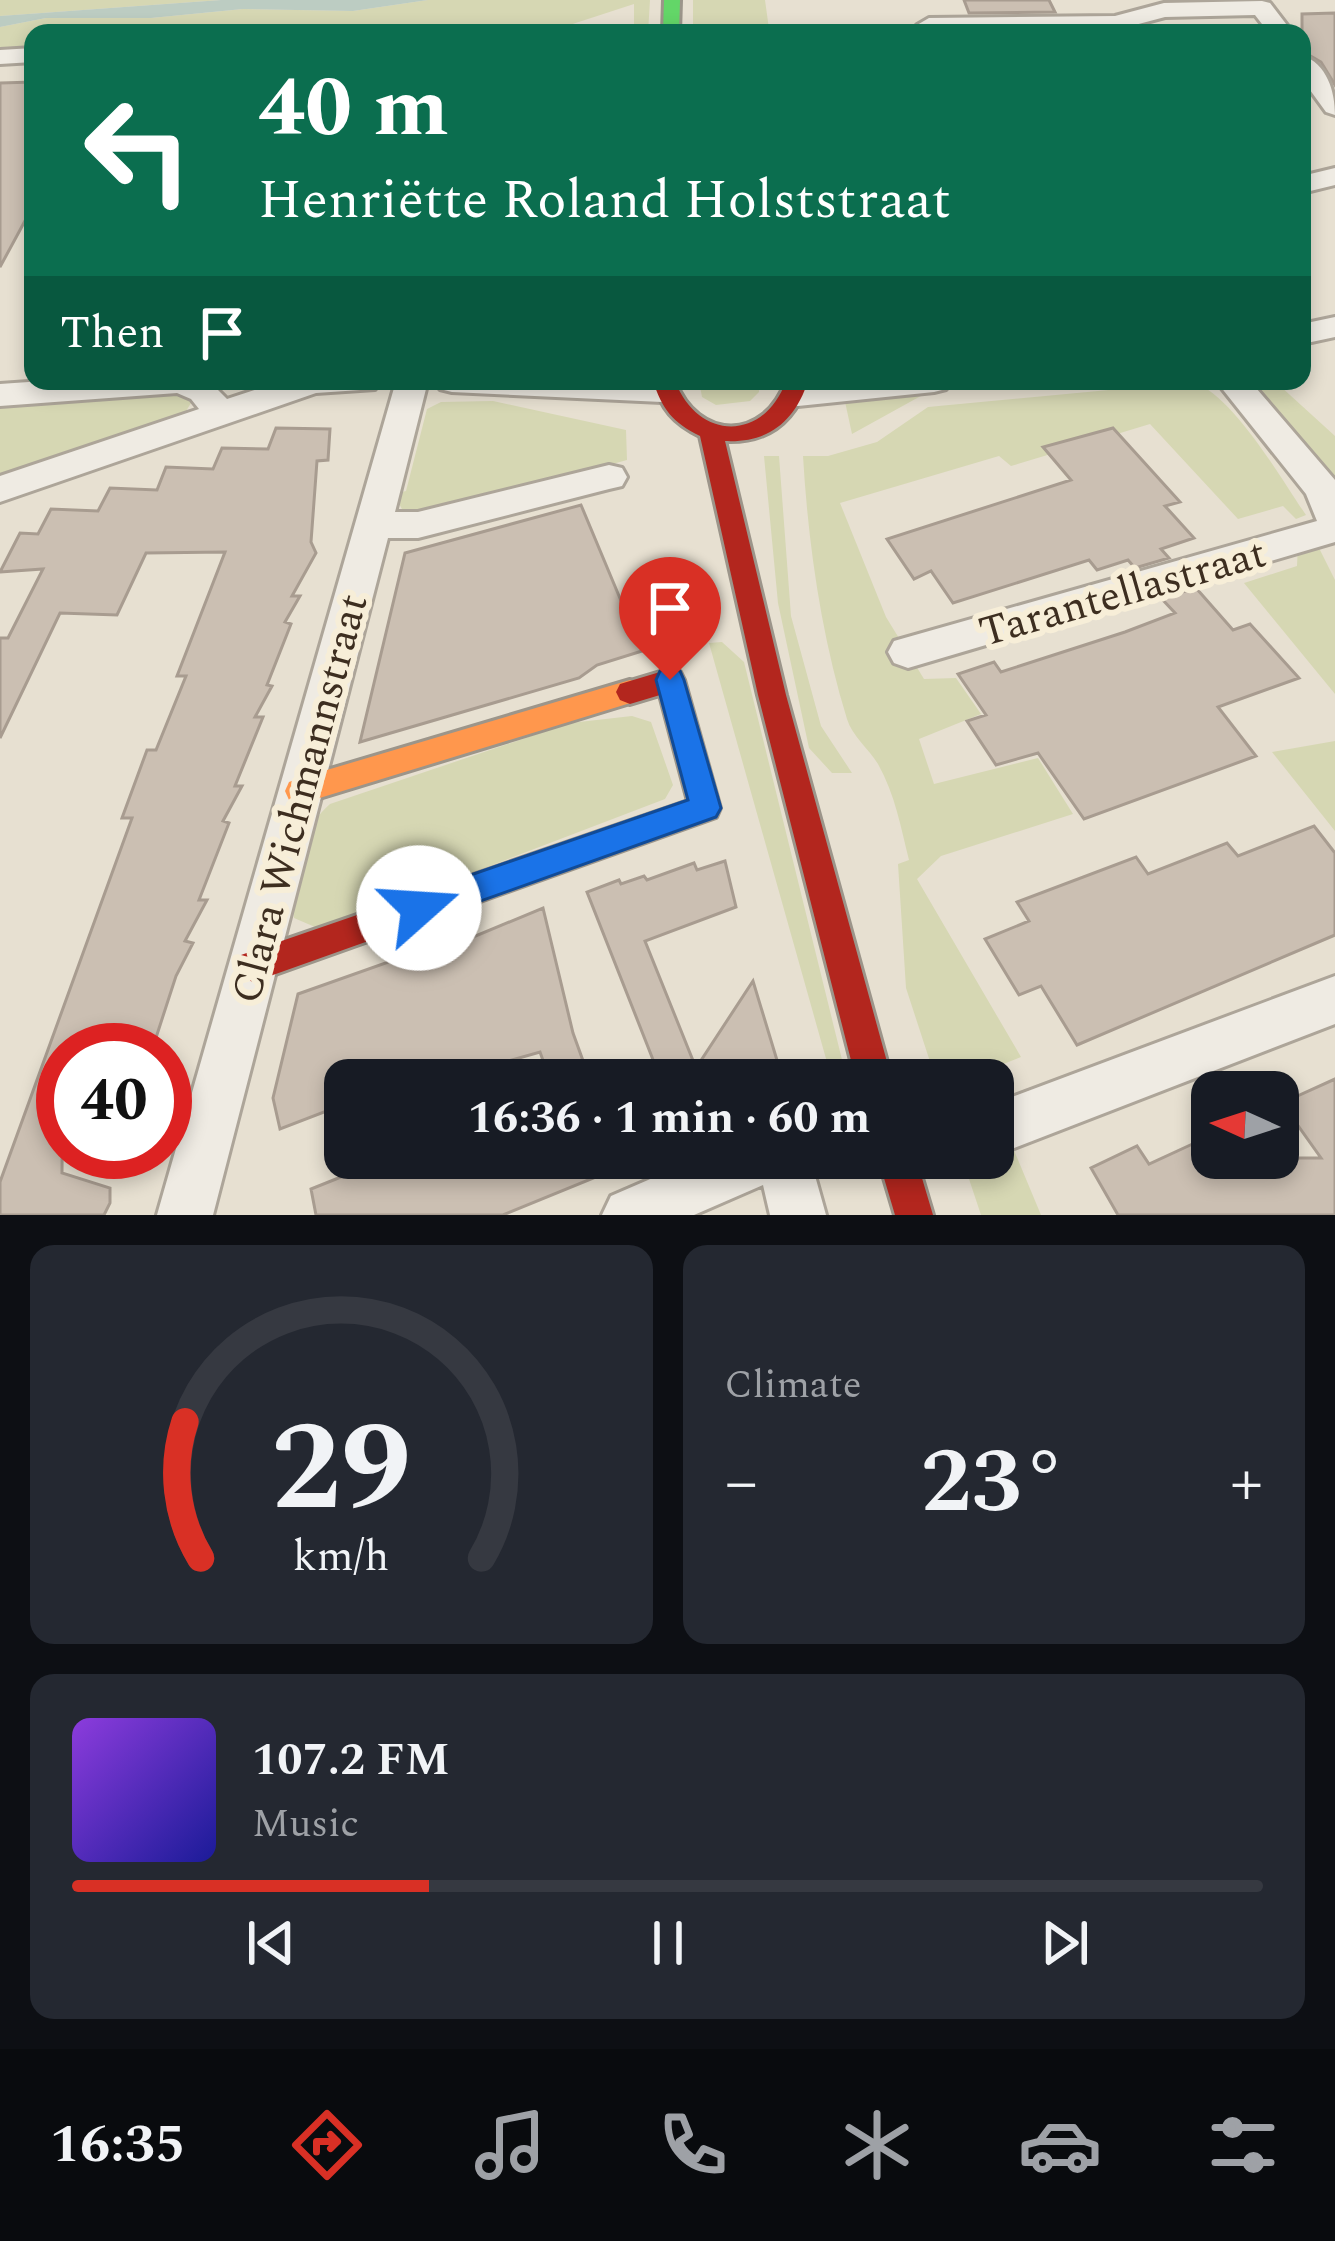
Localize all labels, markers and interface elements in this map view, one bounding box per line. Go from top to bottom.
text: 40 m [258,45,449,173]
icon: left [60,72,216,228]
text: Henriëtte Roland Holststraat [258,160,951,242]
text: Then [60,299,165,368]
icon: arrive [189,300,255,366]
street label: Tarantellastraat [972,522,1274,664]
pin [619,557,721,680]
icon: arrive [637,575,703,641]
street label: Clara Wichmannstraat [215,587,385,1010]
position arrow [356,845,482,971]
speed limit sign: 40 [36,1023,192,1179]
north arrow [1191,1071,1299,1179]
map controls [1191,1071,1299,1179]
text: 16:36 · 1 min · 60 m [468,1084,870,1153]
text: Climate [725,1356,862,1415]
text: 29 [271,1375,411,1565]
text: 23° [921,1415,1067,1552]
text: − [725,1433,758,1534]
text: + [1230,1433,1263,1534]
text: km/h [293,1524,390,1589]
text: 107.2 FM [252,1726,449,1795]
text: Music [252,1795,359,1854]
icon: previous [238,1910,304,1976]
icon: pause [635,1910,701,1976]
icon: next [1032,1910,1098,1976]
icon: directions [285,2103,369,2187]
icon: music [468,2103,552,2187]
icon: phone [651,2103,735,2187]
icon: climate [835,2103,919,2187]
icon: car [1018,2103,1102,2187]
icon: filters [1201,2103,1285,2187]
text: 16:35 [50,2104,185,2186]

